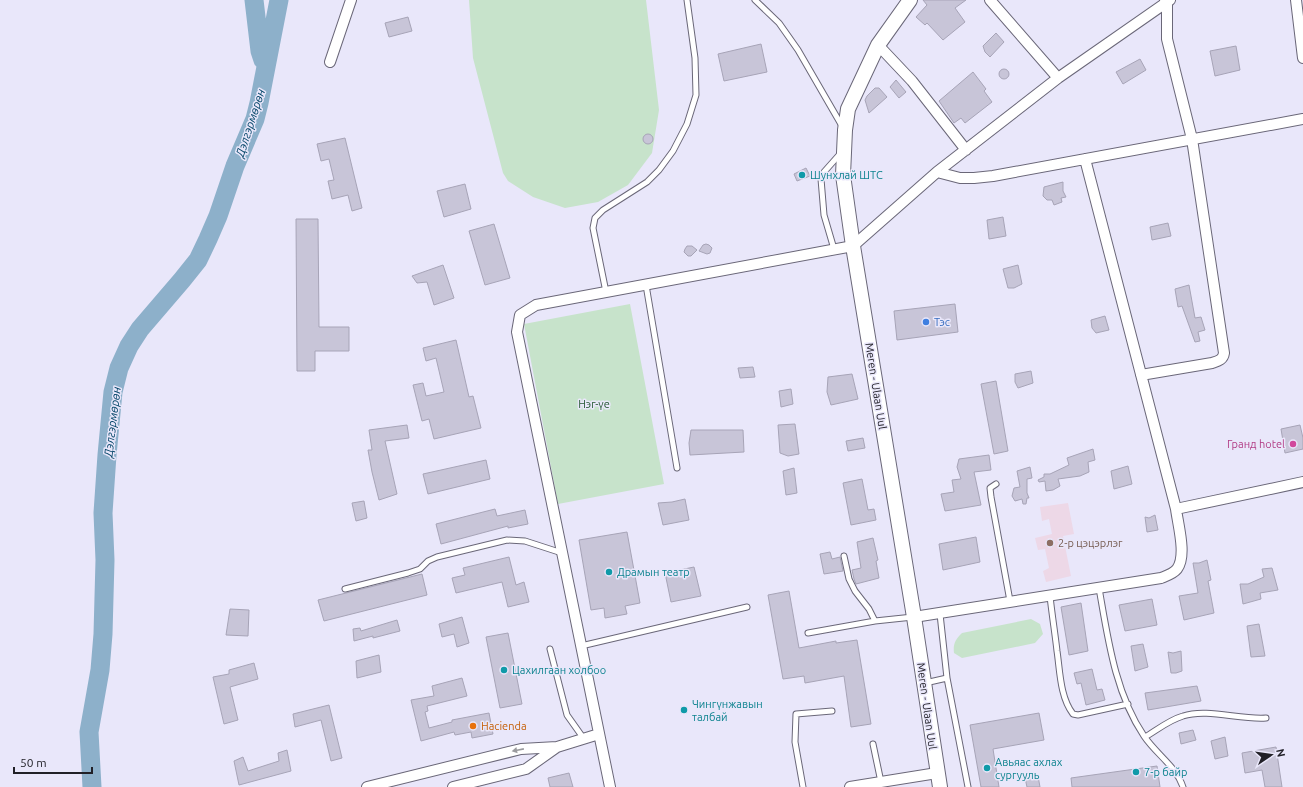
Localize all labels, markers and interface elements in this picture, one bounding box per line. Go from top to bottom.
water label: Дэлгэрмөрөн [232,87,267,161]
place label: Шунхлай ШТС [810,169,883,181]
marker: Шунхлай ШТС [797,170,807,180]
place label: Тэс [934,316,950,328]
marker: Тэс [921,317,931,327]
street label: Meren - Ulaan Uul [863,342,889,430]
water label: Дэлгэрмөрөн [101,386,123,460]
park label: Нэг-үе [578,398,610,410]
place label: Гранд hotel [1227,438,1285,450]
marker: Гранд hotel [1288,439,1298,449]
place label: 2-р цэцэрлэг [1058,537,1123,549]
marker: 2-р цэцэрлэг [1045,538,1055,548]
place label: Драмын театр [617,566,690,578]
marker: Драмын театр [604,567,614,577]
street label: Meren - Ulaan Uul [915,662,939,750]
place label: Цахилгаан холбоо [512,664,606,676]
marker: Цахилгаан холбоо [499,665,509,675]
place label: Чингүнжавын талбай [692,698,763,723]
marker: Чингүнжавын талбай [679,705,689,715]
place label: Hacienda [481,720,527,732]
marker: Hacienda [468,721,478,731]
north arrow [1251,735,1291,775]
one-way arrow [512,747,524,753]
text: N [1274,747,1288,758]
scale bar [14,749,92,775]
text: 50 m [20,756,47,769]
place label: Авьяас ахлах сургууль [995,756,1063,781]
marker: Авьяас ахлах сургууль [982,763,992,773]
place label: 7-р байр [1144,766,1187,778]
marker: 7-р байр [1131,767,1141,777]

